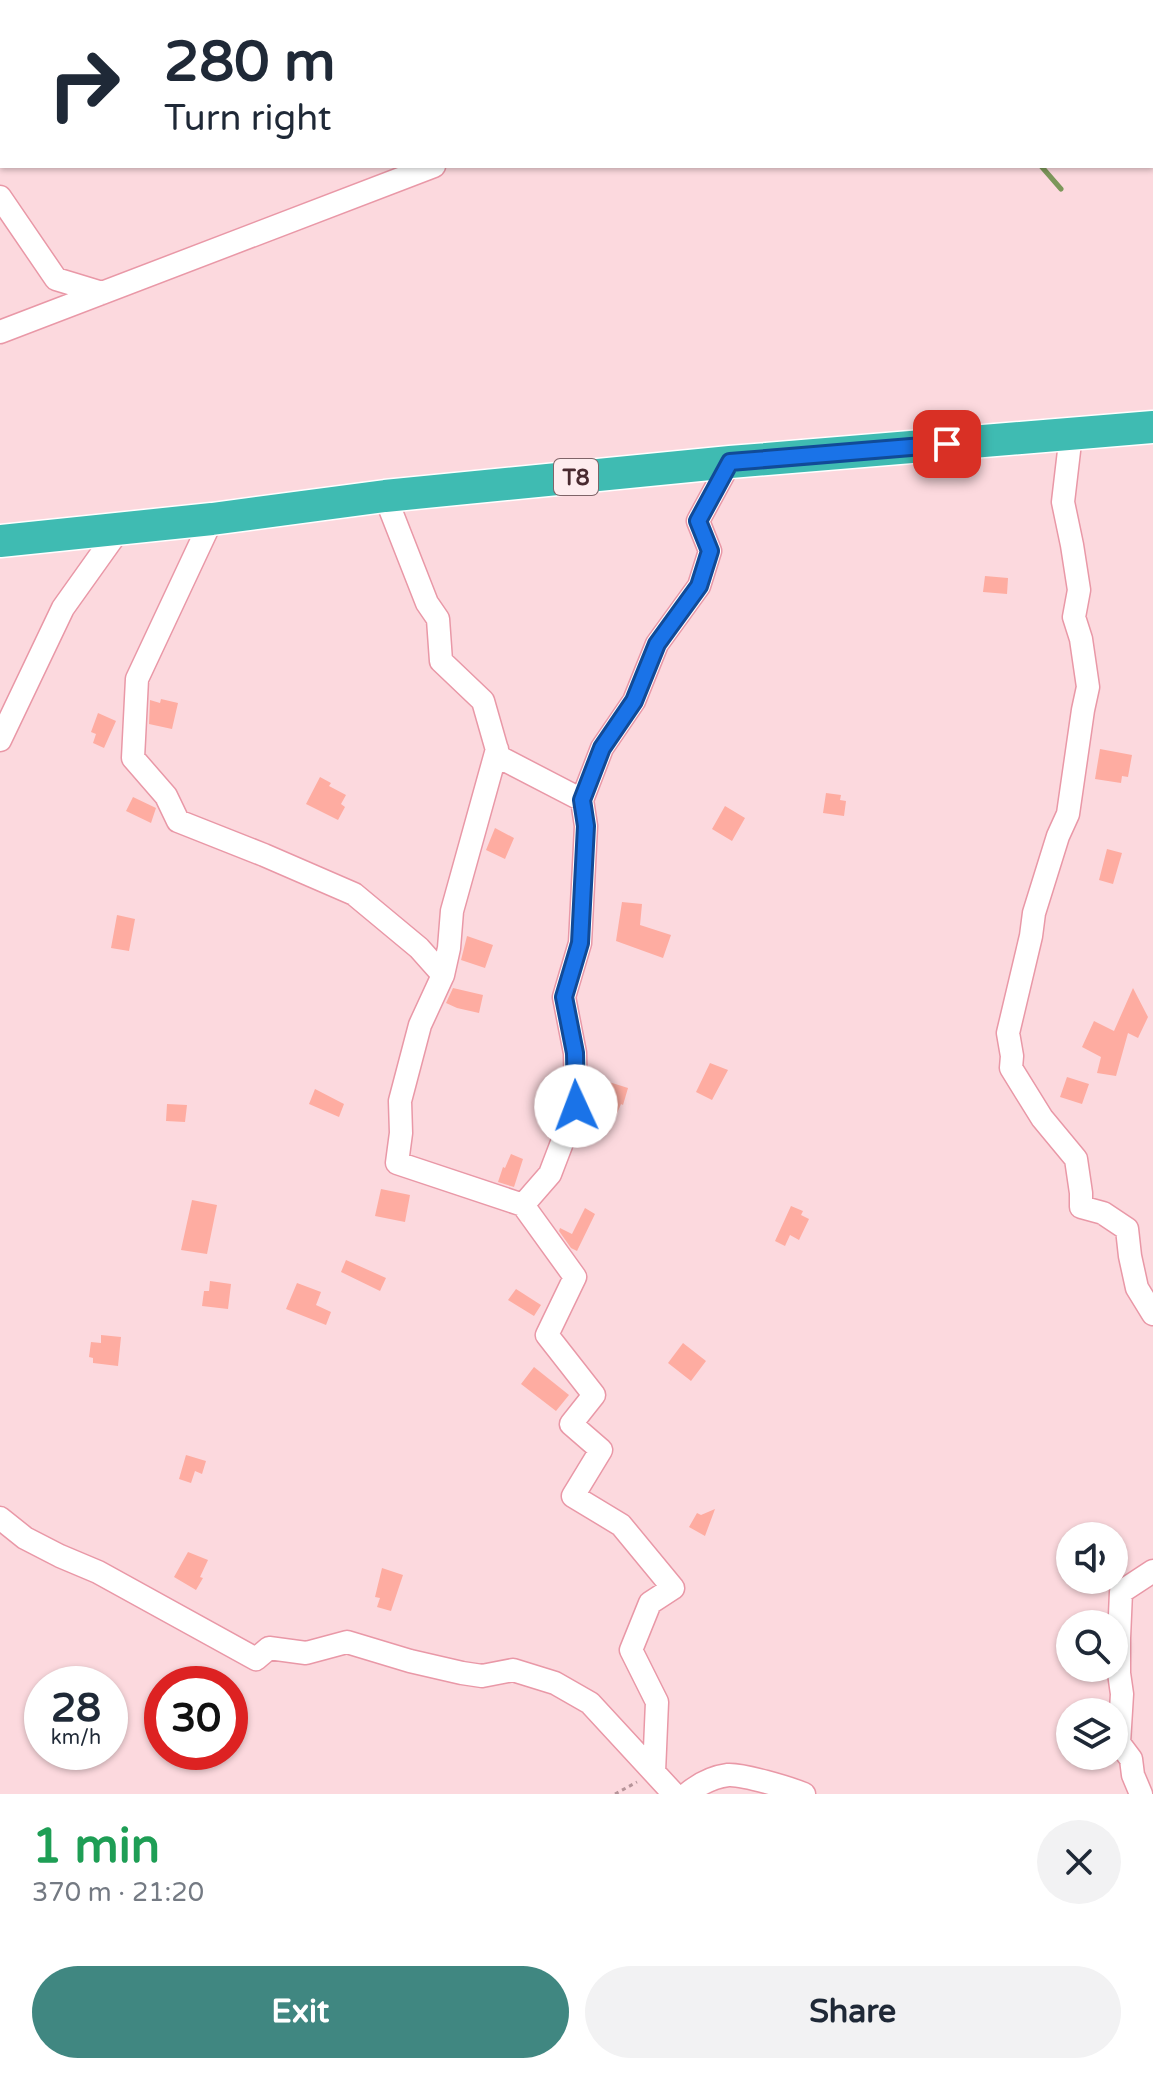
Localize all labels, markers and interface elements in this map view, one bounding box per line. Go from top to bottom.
text: 280 m [164,29,335,96]
icon: right [32,32,136,136]
text: Turn right [164,97,331,140]
pin [913,410,981,478]
icon: arrive [925,422,969,466]
road number: T8 [554,459,598,495]
position arrow [534,1064,618,1148]
map controls [1056,1522,1128,1770]
button: sound [1056,1522,1128,1594]
button: search [1056,1610,1128,1682]
speed limit sign: 30 [144,1666,248,1770]
text: 28 [51,1684,101,1732]
button: layers [1056,1698,1128,1770]
text: km/h [51,1726,101,1750]
text: 1 min [32,1818,160,1876]
button: close [1037,1820,1121,1904]
text: 370 m · 21:20 [32,1877,204,1908]
button: Exit [32,1966,569,2058]
button: Share [585,1966,1121,2058]

